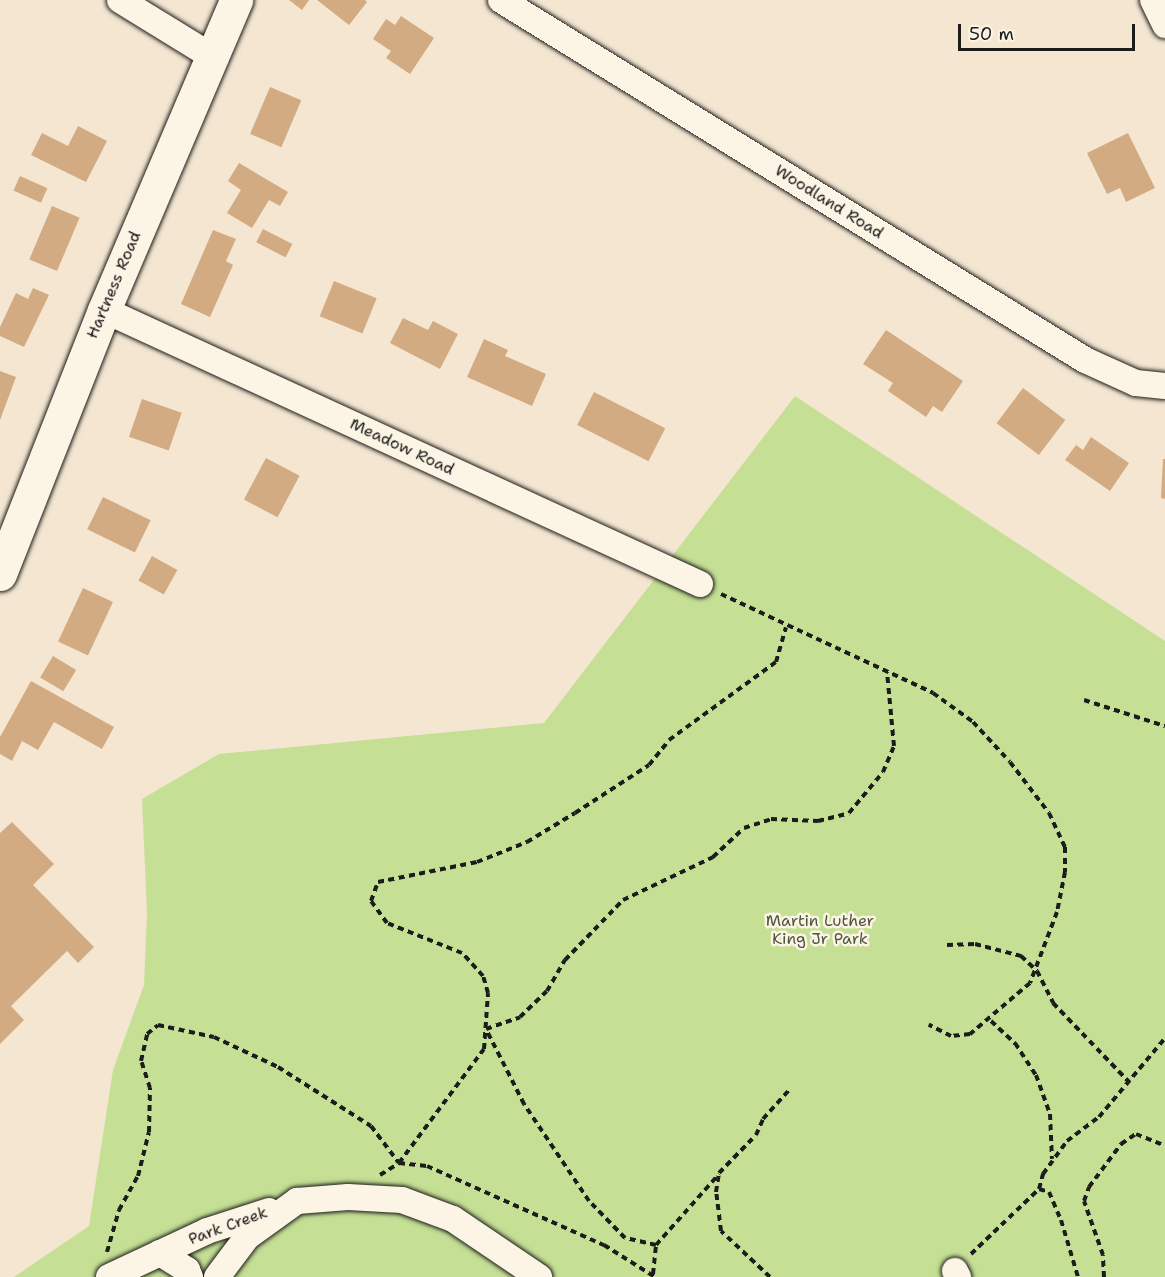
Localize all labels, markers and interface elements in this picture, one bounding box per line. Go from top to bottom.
scale bar [961,12,1138,50]
text: 50 m [969,22,1014,46]
street label: Woodland Road [771,161,887,243]
street label: Hartness Road [83,228,145,342]
street label: Meadow Road [347,414,457,480]
park label: Martin Luther King Jr Park [766,911,874,949]
street label: Park Creek [186,1203,270,1249]

